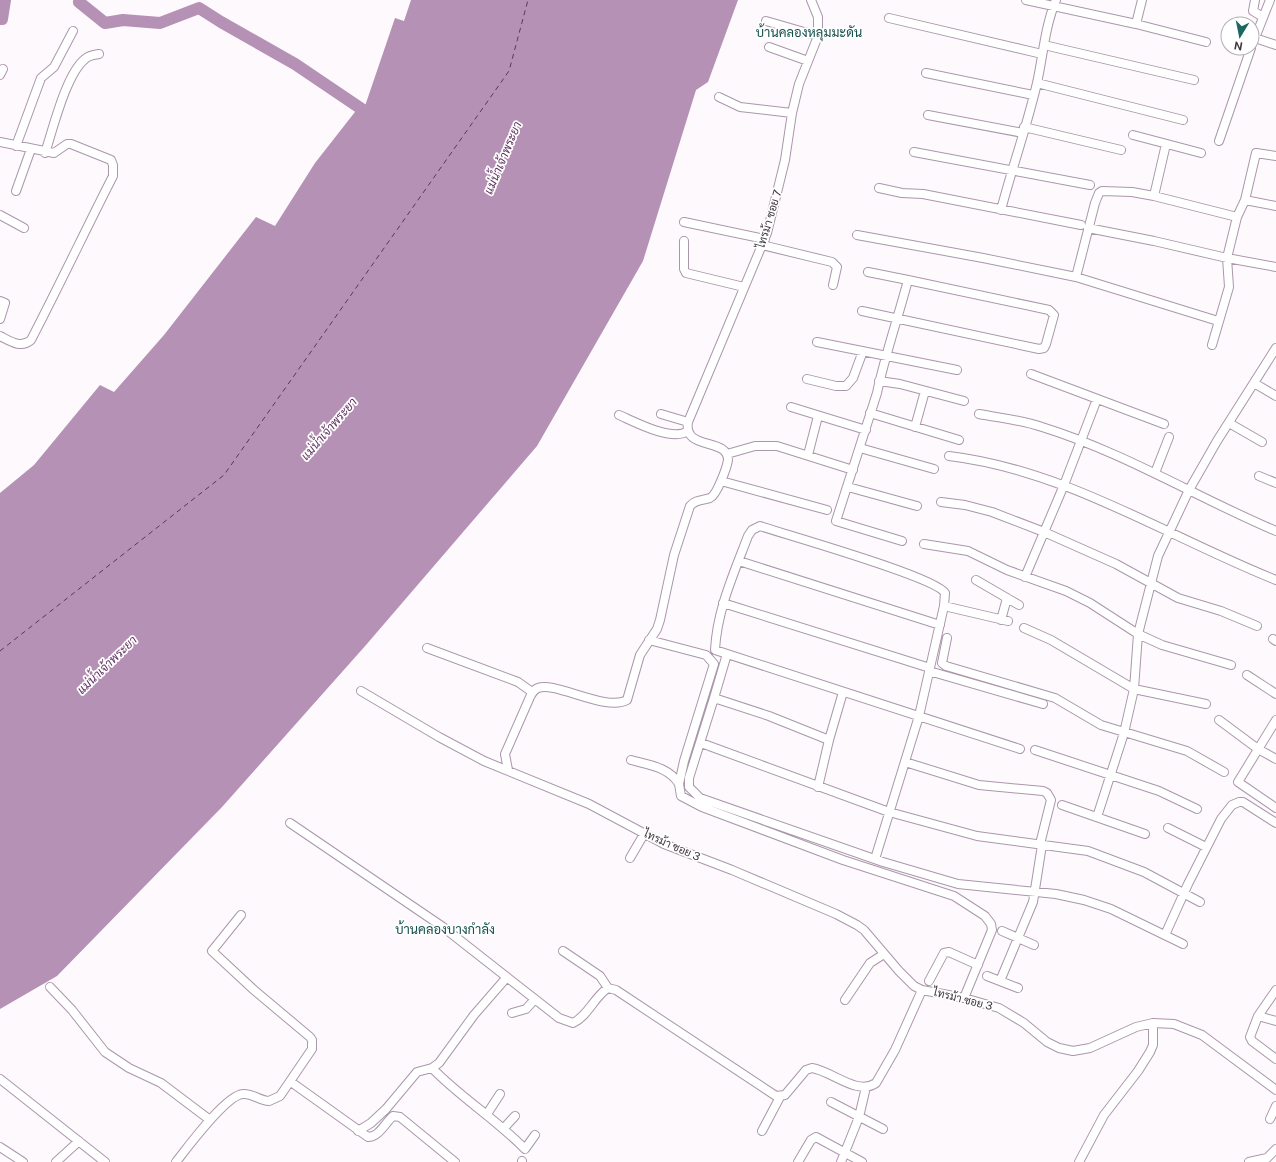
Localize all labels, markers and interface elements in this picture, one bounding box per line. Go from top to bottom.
north arrow [1220,16,1260,56]
district label: บ้านคลองหลุมมะดัน [756,23,862,42]
text: N [1233,39,1244,53]
water label: แม่น้ำเจ้าพระยา [478,118,525,196]
street label: ไทรม้า ซอย 7 [752,187,784,251]
water label: แม่น้ำเจ้าพระยา [295,392,360,463]
water label: แม่น้ำเจ้าพระยา [71,630,140,697]
street label: ไทรม้า ซอย 3 [641,825,703,863]
district label: บ้านคลองบางกำลัง [395,920,495,937]
street label: ไทรม้า ซอย 3 [931,984,994,1012]

